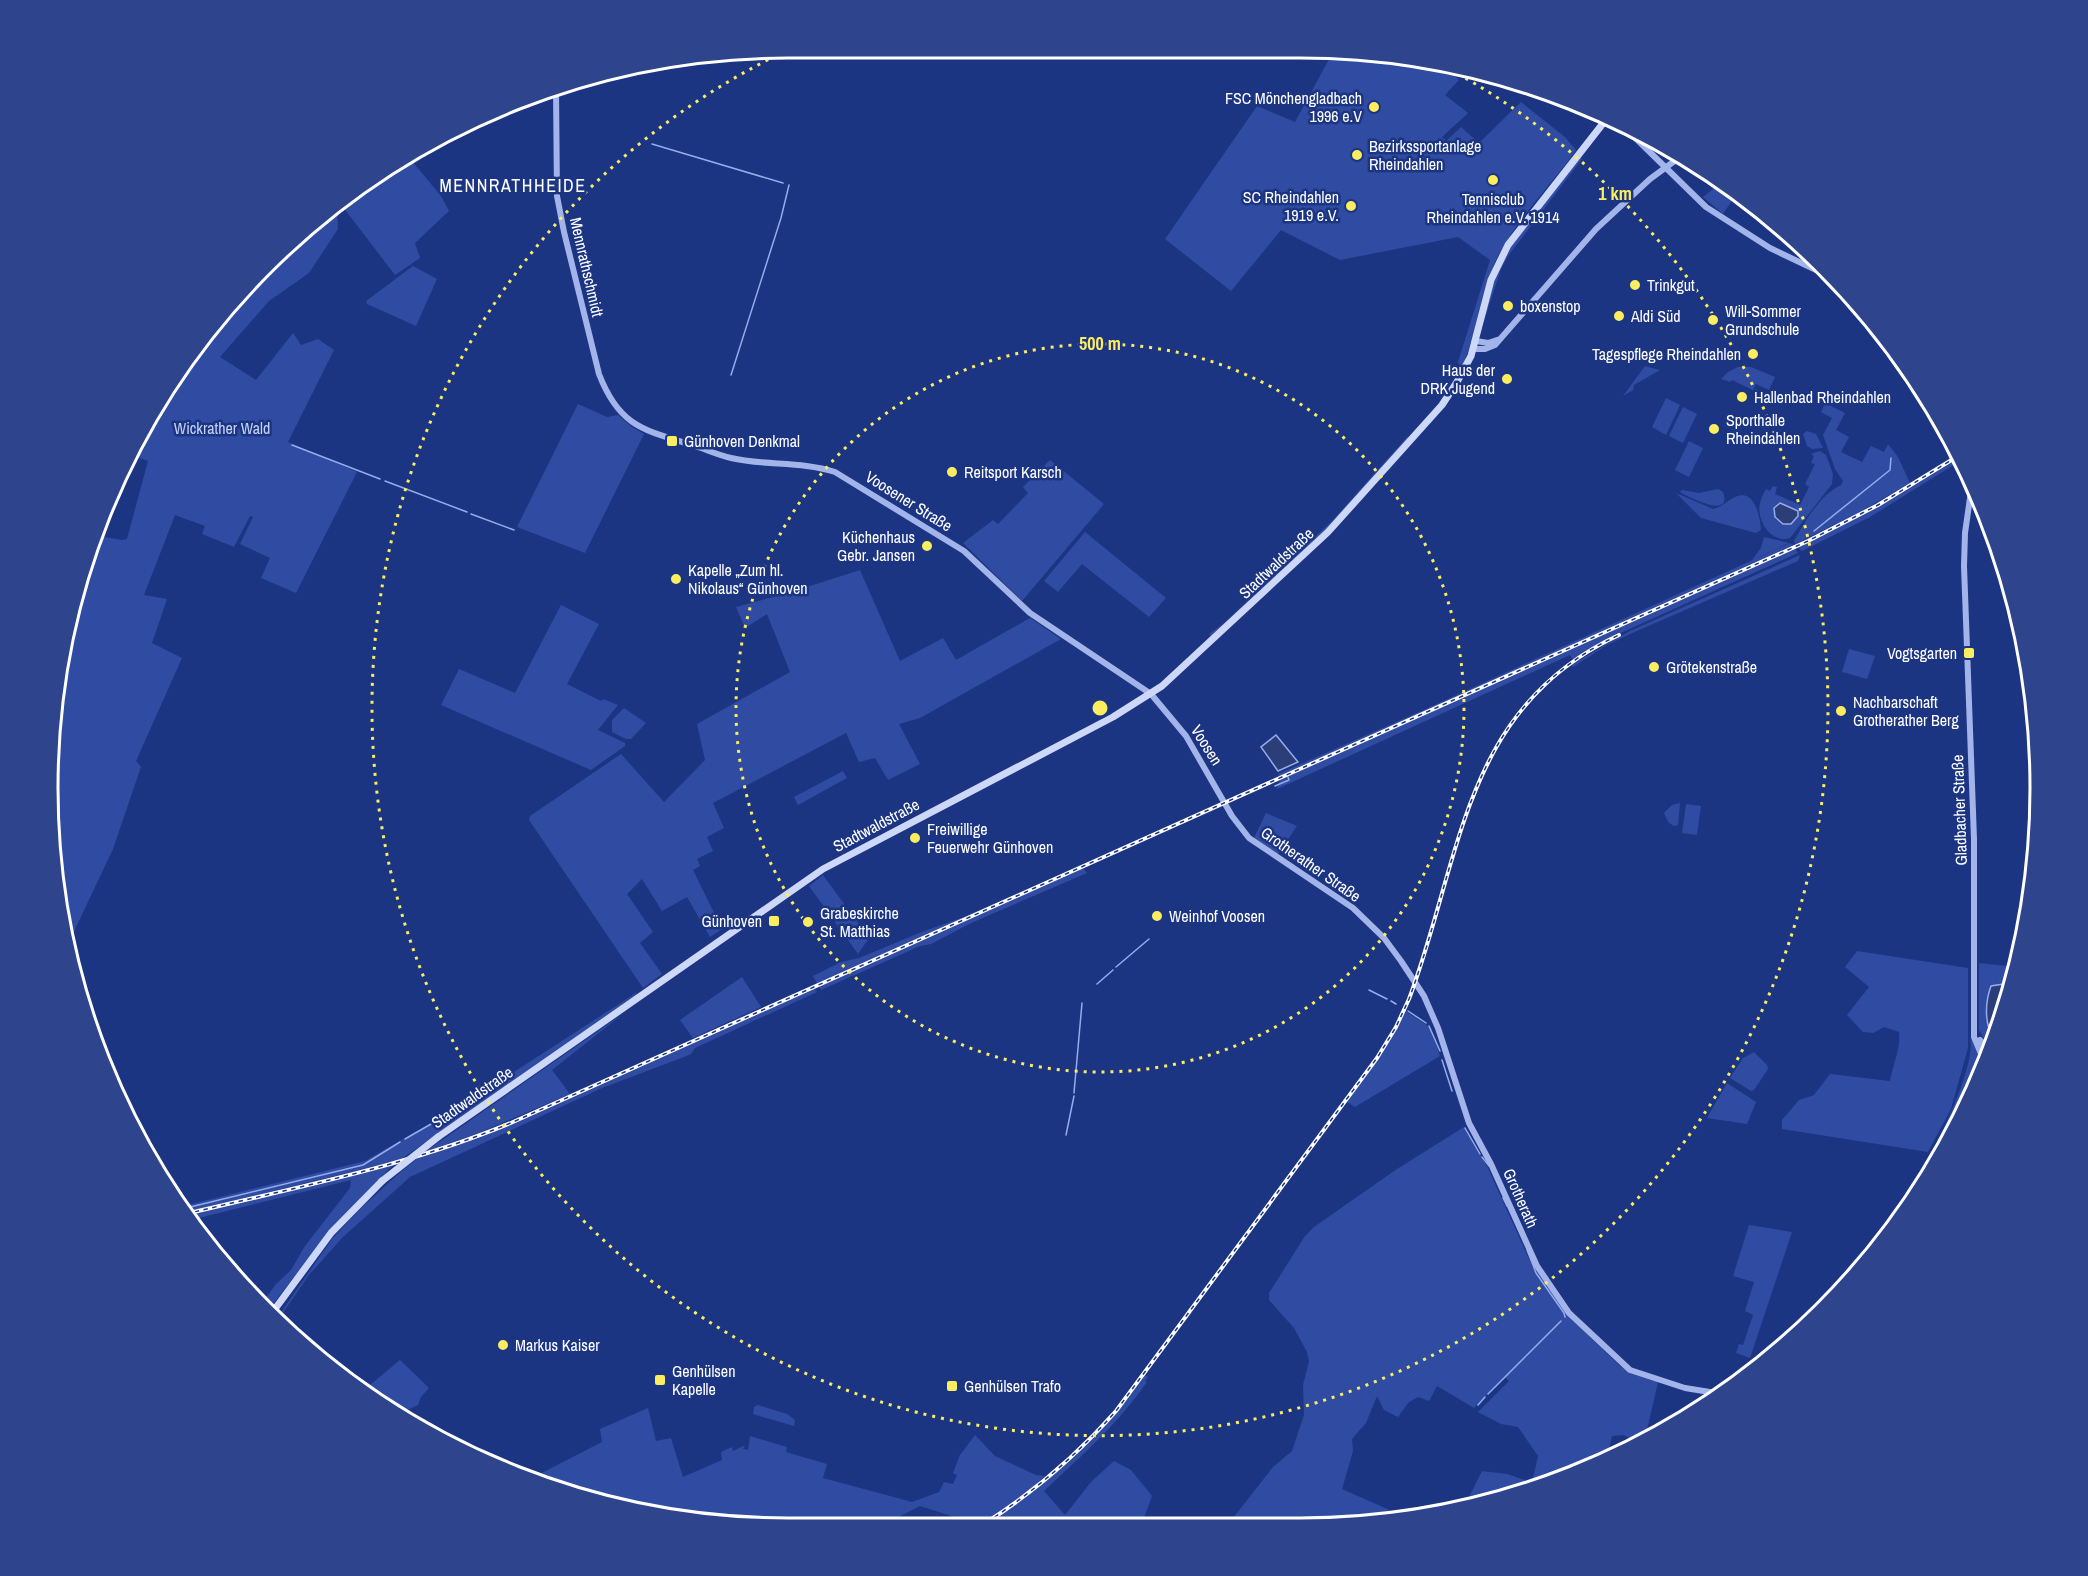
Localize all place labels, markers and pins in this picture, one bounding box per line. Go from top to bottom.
place label: FSC Mönchengladbach 1996 e.V [1225,87,1362,127]
marker: FSC Mönchengladbach 1996 e.V [1367,100,1381,114]
place label: Bezirkssportanlage Rheindahlen [1369,135,1481,175]
marker: Bezirkssportanlage Rheindahlen [1350,148,1364,162]
marker: Tennisclub Rheindahlen e.V. 1914 [1486,173,1500,187]
place label: SC Rheindahlen 1919 e.V. [1243,186,1339,226]
place label: Tennisclub Rheindahlen e.V. 1914 [1426,188,1560,228]
marker: SC Rheindahlen 1919 e.V. [1344,199,1358,213]
place label: Trinkgut [1647,274,1695,296]
marker: Trinkgut [1628,278,1642,292]
place label: boxenstop [1520,295,1581,317]
marker: boxenstop [1501,299,1515,313]
place label: Will-Sommer Grundschule [1725,300,1801,340]
place label: Aldi Süd [1630,305,1681,327]
marker: Aldi Süd [1612,309,1626,323]
marker: Will-Sommer Grundschule [1706,313,1720,327]
place label: Tagespflege Rheindahlen [1592,343,1741,365]
marker: Tagespflege Rheindahlen [1746,347,1760,361]
place label: Haus der DRK Jugend [1421,359,1496,399]
marker: Haus der DRK Jugend [1500,372,1514,386]
place label: Hallenbad Rheindahlen [1754,386,1891,408]
marker: Hallenbad Rheindahlen [1735,390,1749,404]
place label: Sporthalle Rheindahlen [1726,409,1800,449]
marker: Sporthalle Rheindahlen [1707,422,1721,436]
place label: Günhoven Denkmal [684,430,800,452]
marker: Günhoven Denkmal [665,434,679,448]
place label: Reitsport Karsch [964,461,1062,483]
marker: Reitsport Karsch [945,465,959,479]
place label: Küchenhaus Gebr. Jansen [837,526,915,566]
marker: Küchenhaus Gebr. Jansen [920,539,934,553]
place label: Kapelle „Zum hl. Nikolaus“ Günhoven [688,559,808,599]
marker: Kapelle „Zum hl. Nikolaus“ Günhoven [669,572,683,586]
place label: Vogtsgarten [1887,642,1957,664]
marker: Vogtsgarten [1962,646,1976,660]
place label: Grötekenstraße [1666,656,1757,678]
marker: Grötekenstraße [1647,660,1661,674]
place label: Nachbarschaft Grotherather Berg [1853,691,1959,731]
centre of rings [1090,698,1110,718]
marker: Nachbarschaft Grotherather Berg [1834,704,1848,718]
place label: Freiwillige Feuerwehr Günhoven [927,818,1053,858]
marker: Freiwillige Feuerwehr Günhoven [908,831,922,845]
place label: Grabeskirche St. Matthias [820,902,899,942]
place label: Weinhof Voosen [1169,905,1265,927]
marker: Weinhof Voosen [1150,909,1164,923]
place label: Günhoven [701,910,762,932]
marker: Günhoven [767,914,781,928]
marker: Grabeskirche St. Matthias [801,915,815,929]
place label: Markus Kaiser [515,1334,600,1356]
marker: Markus Kaiser [496,1338,510,1352]
place label: Genhülsen Kapelle [672,1360,735,1400]
marker: Genhülsen Kapelle [653,1373,667,1387]
place label: Genhülsen Trafo [964,1375,1061,1397]
marker: Genhülsen Trafo [945,1379,959,1393]

